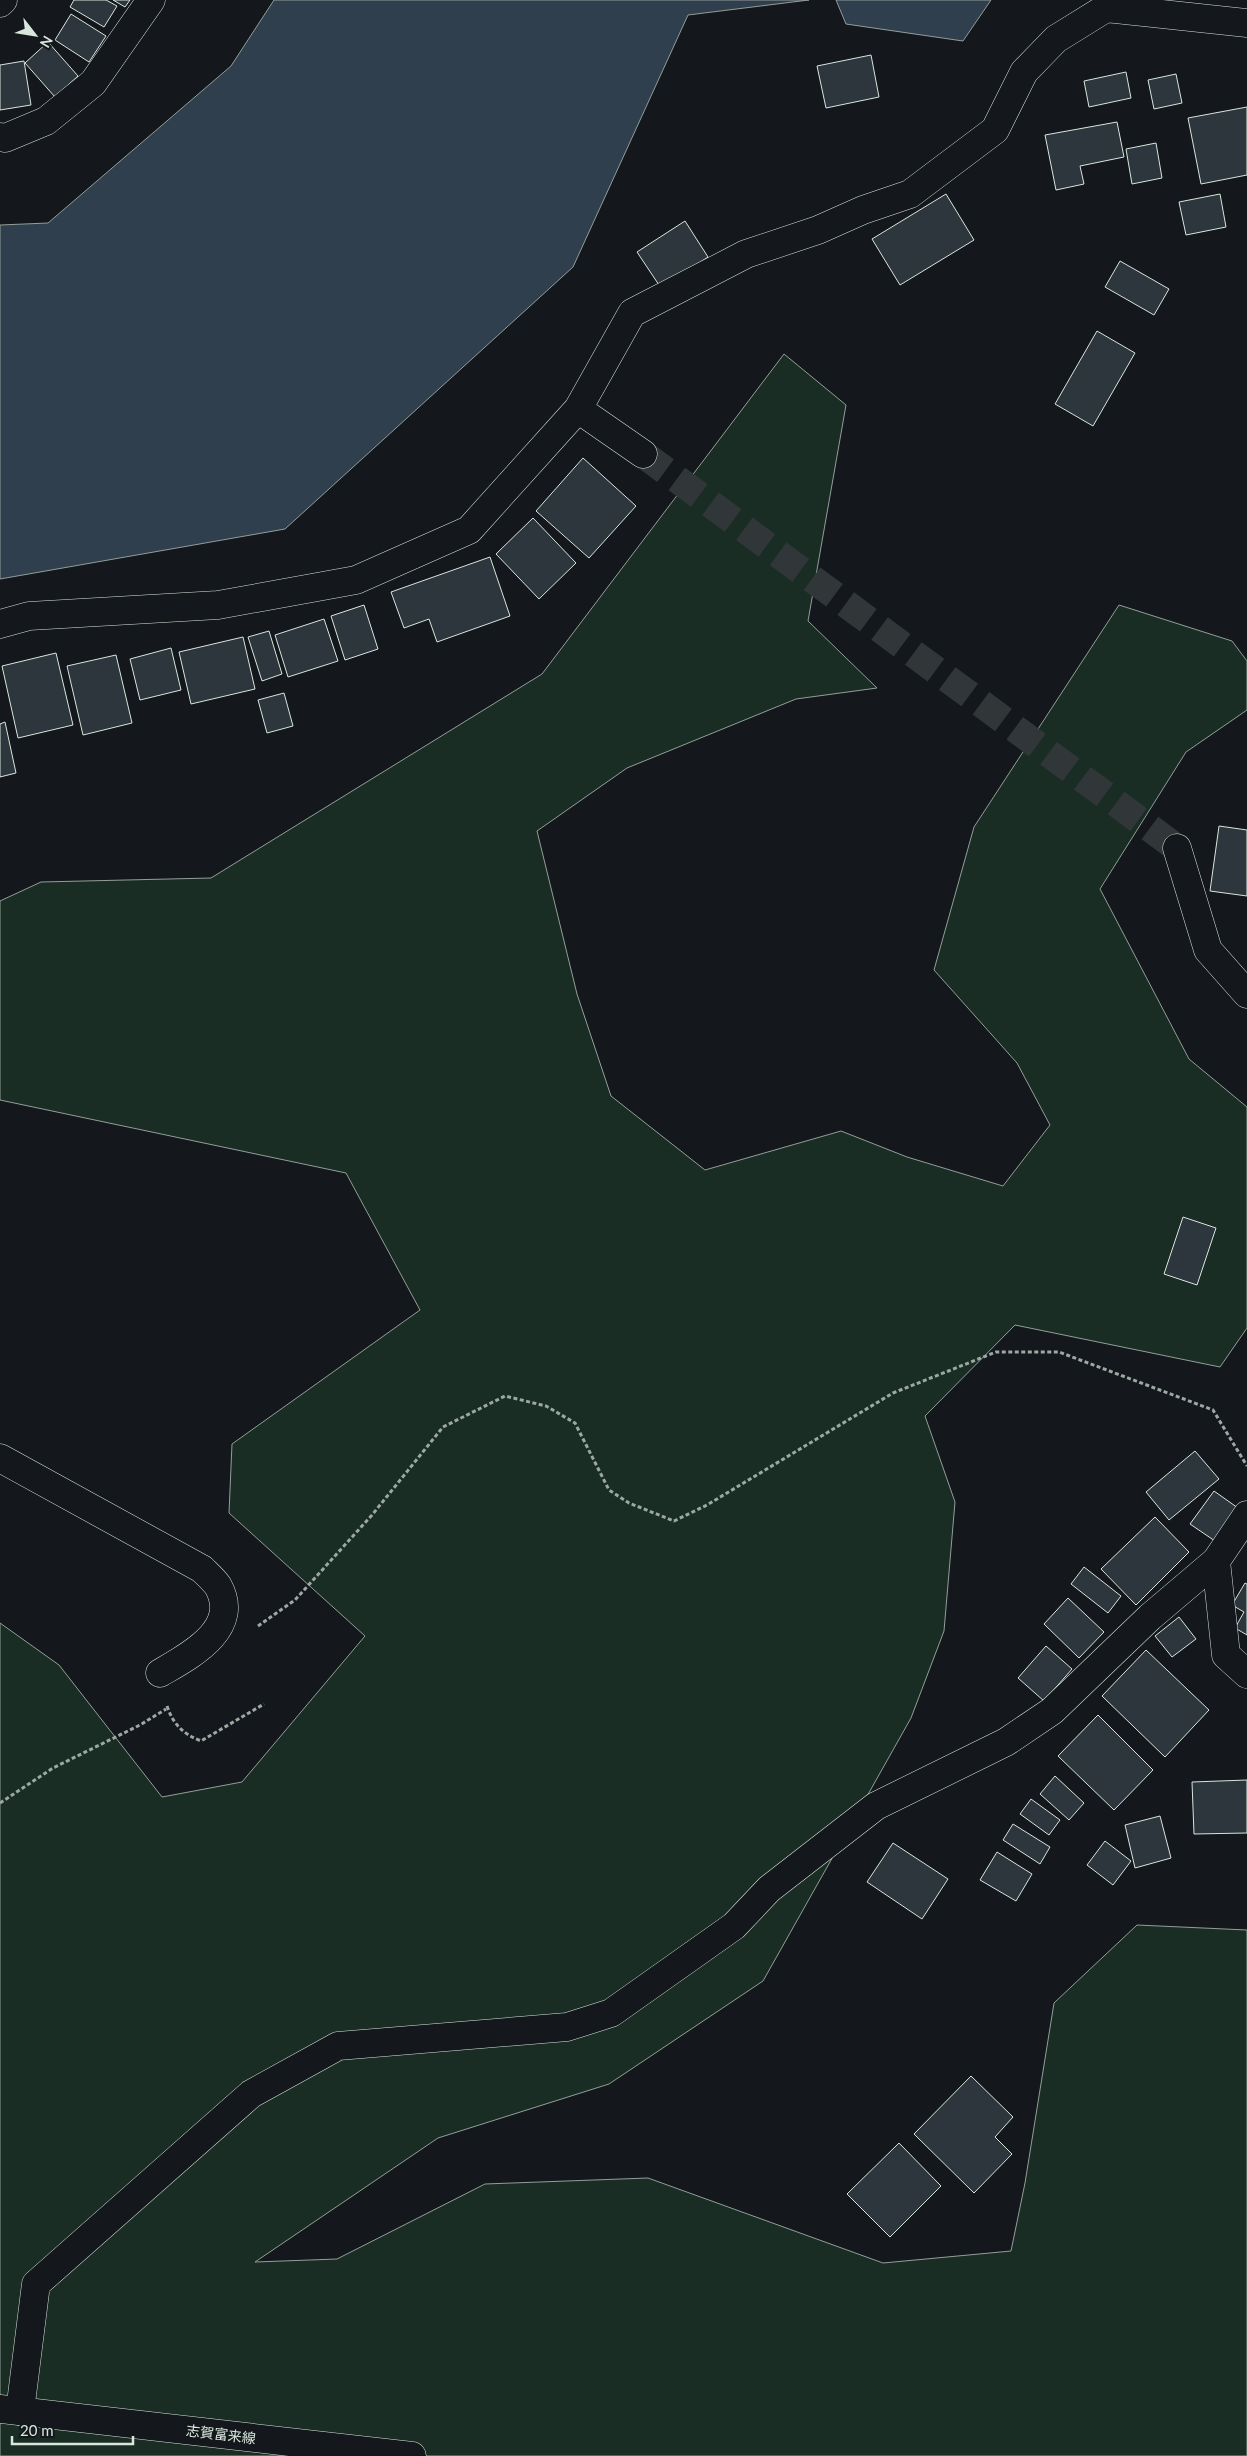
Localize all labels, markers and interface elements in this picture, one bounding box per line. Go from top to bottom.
north arrow [10,10,60,60]
text: N [37,33,57,51]
scale bar [12,2414,134,2446]
text: 20 m [20,2421,54,2439]
street label: 志賀富来線 [185,2421,257,2447]

